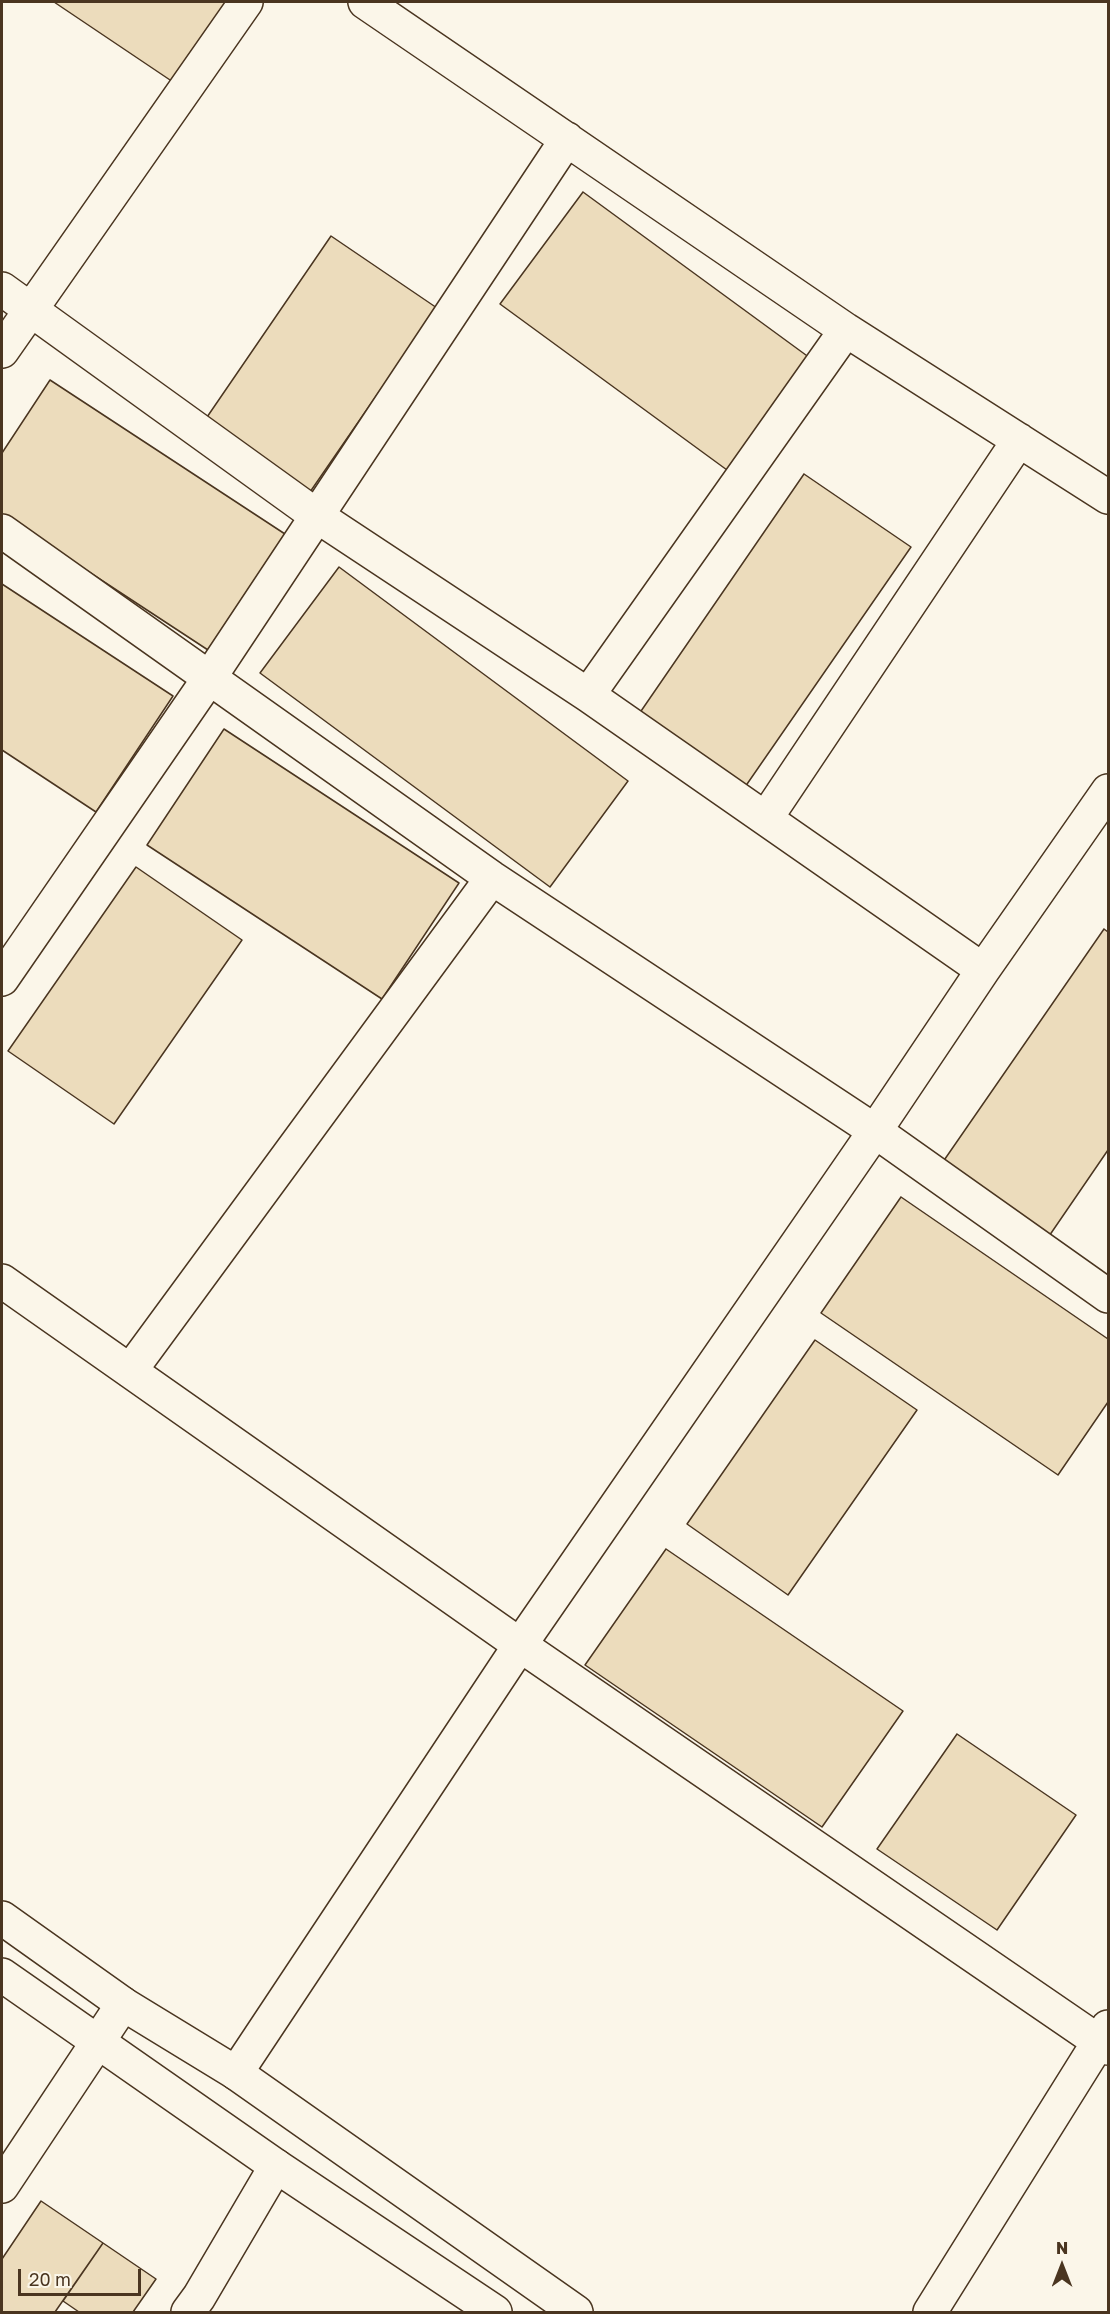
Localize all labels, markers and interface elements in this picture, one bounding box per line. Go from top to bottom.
north arrow [1032,2236,1092,2296]
text: N [1056,2238,1068,2258]
scale bar [21,2257,144,2295]
text: 20 m [29,2268,71,2290]

